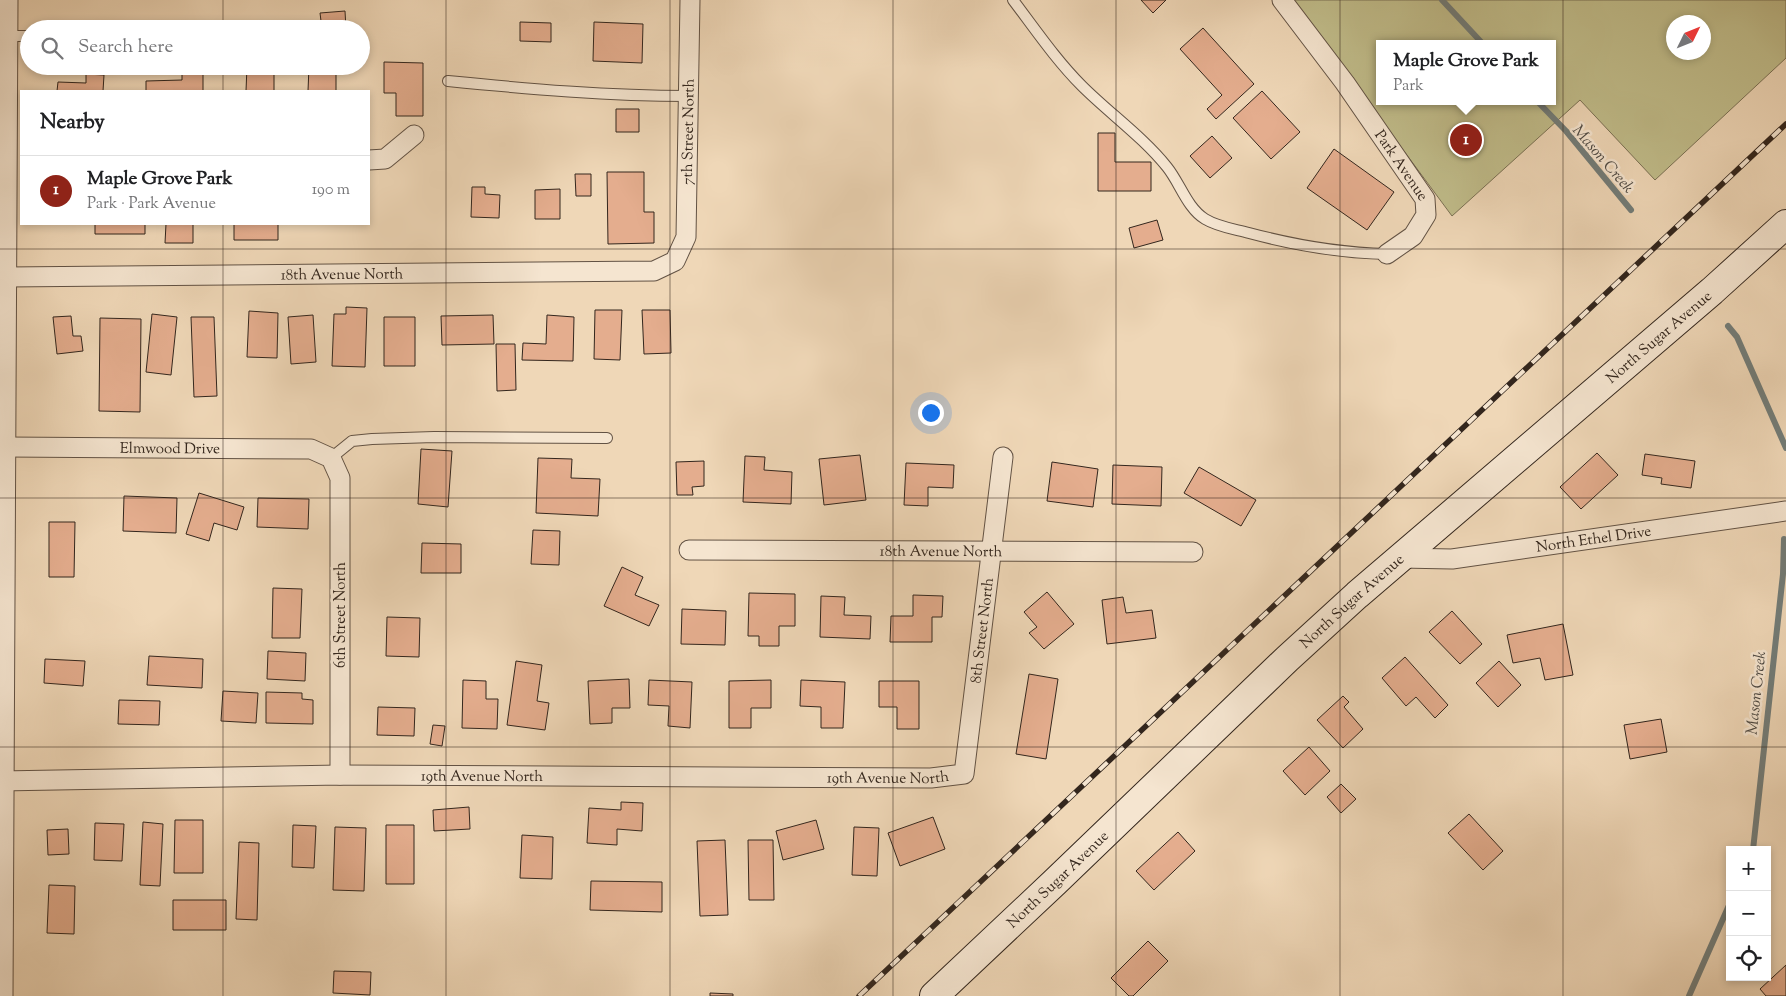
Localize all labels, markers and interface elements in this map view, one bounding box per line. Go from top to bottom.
north arrow [1666,15,1711,60]
search box [20,20,370,75]
icon: search [38,34,66,62]
text: Search here [78,34,173,61]
popup [1376,40,1556,105]
text: Maple Grove Park [1393,48,1539,75]
text: Park [1393,75,1424,98]
street label: 7th Street North [678,78,701,185]
text: Nearby [40,108,105,138]
water label: Mason Creek [1566,120,1638,199]
pin: 1 [1450,121,1482,159]
street label: Park Avenue [1368,126,1432,206]
text: Maple Grove Park [87,166,233,193]
text: 1 [53,179,59,202]
text: 190 m [312,179,350,202]
text: Park · Park Avenue [87,193,216,216]
street label: 18th Avenue North [281,264,404,286]
street label: North Sugar Avenue [1602,286,1717,389]
your location [918,400,944,426]
street label: Elmwood Drive [120,439,220,460]
street label: North Ethel Drive [1535,521,1653,559]
street label: 18th Avenue North [880,542,1003,563]
street label: North Sugar Avenue [1296,550,1409,654]
street label: 6th Street North [331,562,352,668]
street label: 8th Street North [966,576,1000,685]
water label: Mason Creek [1742,650,1773,736]
street label: 19th Avenue North [421,766,543,788]
street label: 19th Avenue North [827,767,951,790]
street label: North Sugar Avenue [1003,827,1114,934]
map controls [1726,846,1771,981]
button: + [1726,846,1771,891]
button: − [1726,891,1771,936]
button: locate [1726,936,1771,981]

